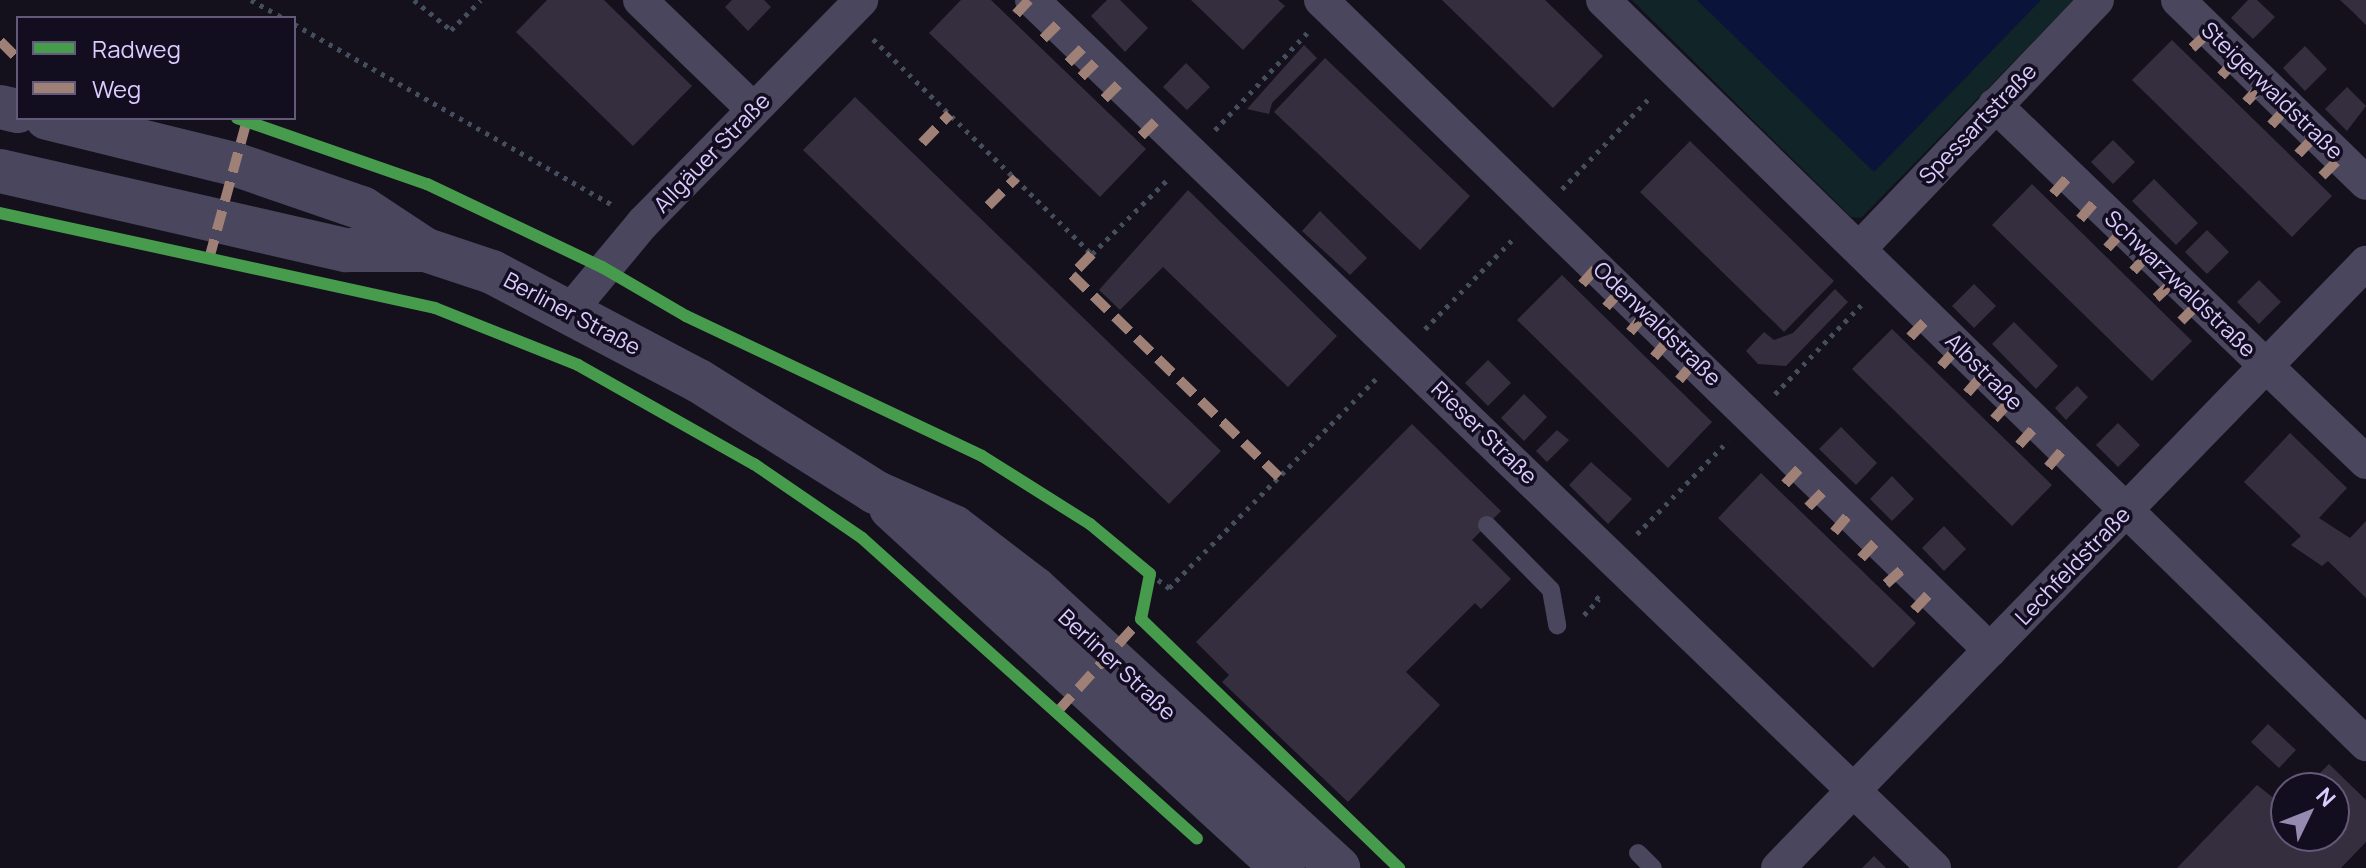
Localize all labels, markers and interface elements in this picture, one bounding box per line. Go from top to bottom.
legend [16,16,296,120]
street label: Steigerwaldstraße [2196,17,2348,165]
text: Radweg [92,32,181,65]
street label: Spessartstraße [1914,58,2042,190]
text: Weg [92,72,141,105]
street label: Allgäuer Straße [648,88,776,218]
street label: Schwarzwaldstraße [2099,205,2261,363]
street label: Odenwaldstraße [1588,256,1726,392]
street label: Berliner Straße [499,267,645,361]
street label: Albstraße [1940,328,2028,416]
street label: Rieser Straße [1426,376,1542,490]
street label: Lechfeldstraße [2010,502,2136,630]
street label: Berliner Straße [1053,604,1181,726]
north arrow [2270,772,2350,852]
text: N [2310,781,2342,813]

